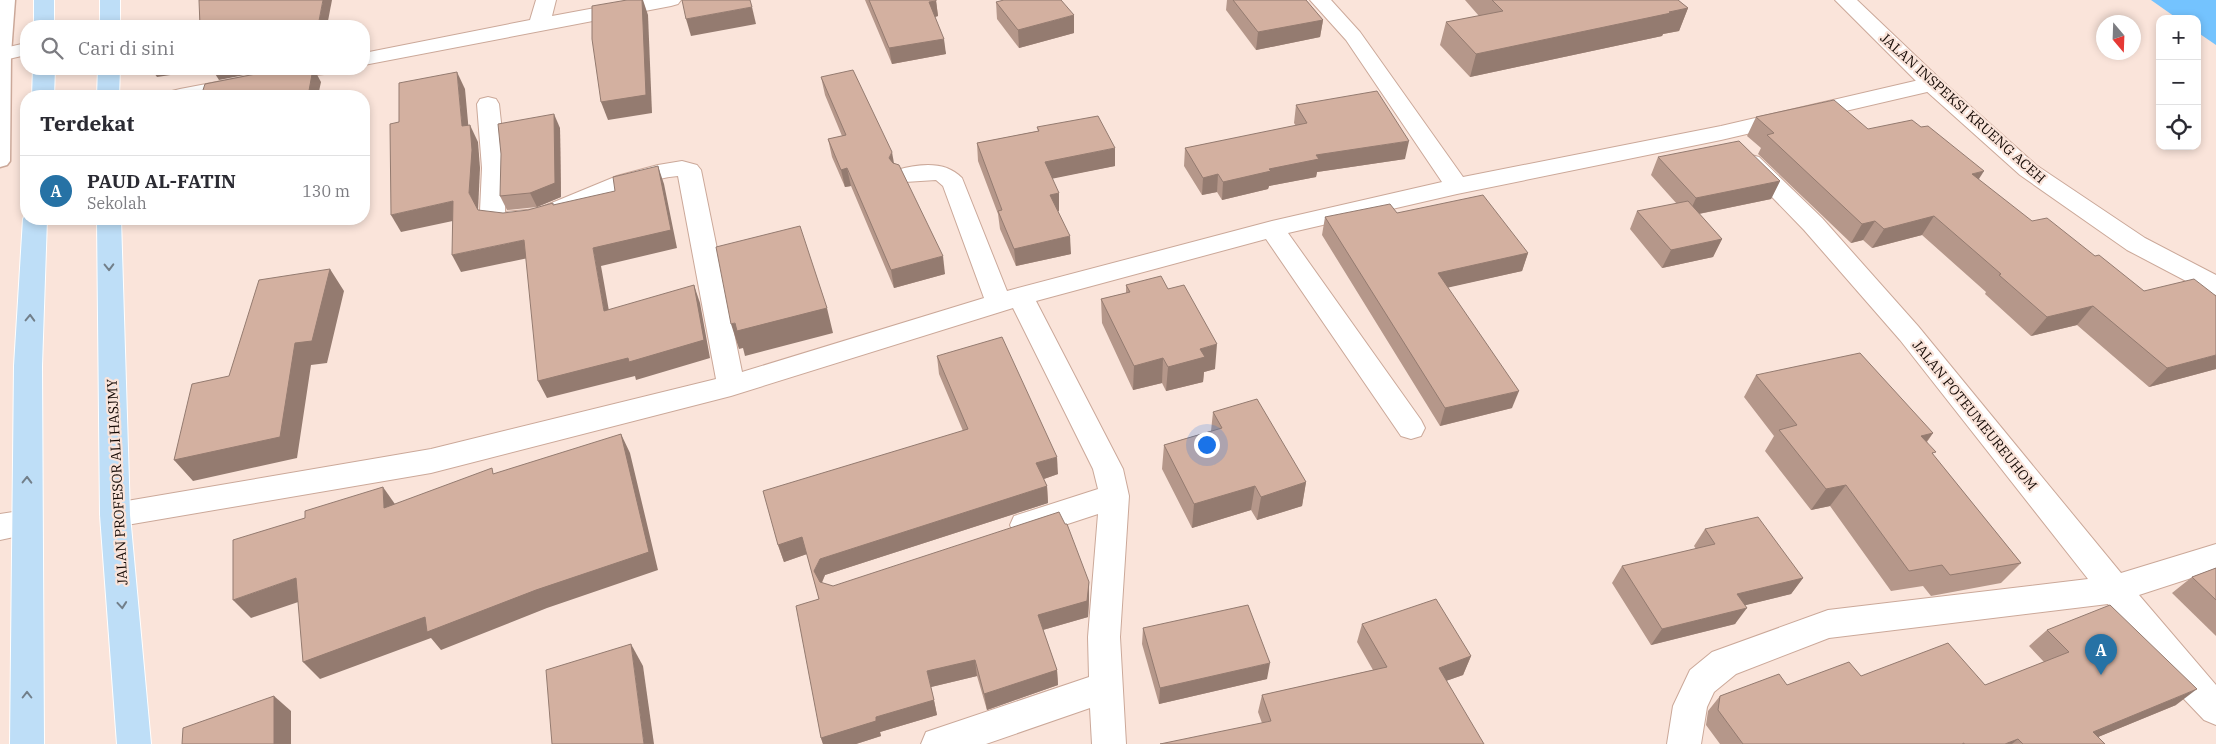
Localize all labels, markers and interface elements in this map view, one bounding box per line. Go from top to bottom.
north arrow [2096,15,2141,60]
map controls [2156,15,2201,150]
button: + [2156,15,2201,60]
search box [20,20,370,75]
street label: JALAN INSPEKSI KRUENG ACEH [1876,29,2050,187]
icon: search [38,34,66,62]
text: Cari di sini [78,36,175,60]
button: − [2156,60,2201,105]
button: locate [2156,105,2201,150]
text: Terdekat [40,109,134,137]
text: PAUD AL-FATIN [87,169,236,193]
text: A [50,181,62,201]
text: 130 m [302,181,350,201]
text: Sekolah [87,193,147,213]
one-way arrow [104,264,114,272]
one-way arrow [24,314,35,322]
street label: JALAN POTEUMEUREUHOM [1909,336,2041,494]
street label: JALAN PROFESOR ALI HASJMY [103,378,131,586]
your location [1194,432,1220,458]
one-way arrow [22,476,32,484]
one-way arrow [117,601,128,609]
pin: A [2085,634,2117,675]
one-way arrow [22,691,32,699]

